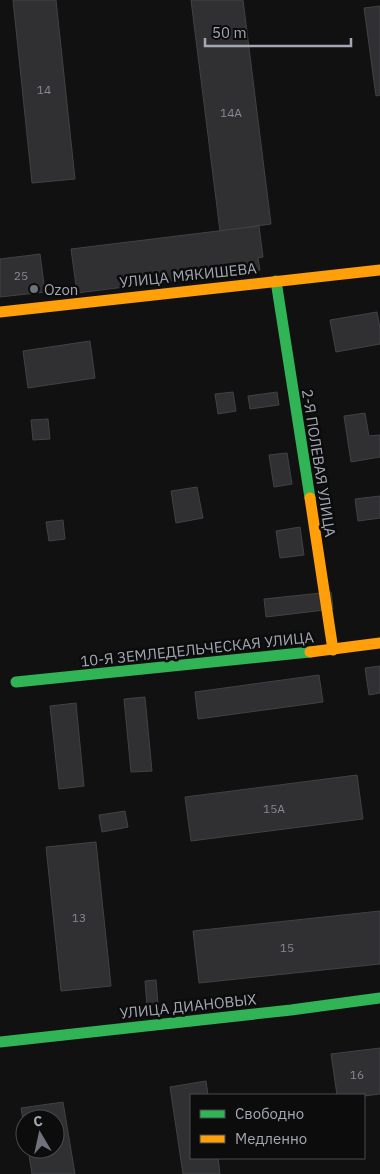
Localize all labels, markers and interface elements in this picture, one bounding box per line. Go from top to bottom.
scale bar [205,15,351,47]
text: 50 m [212,23,247,42]
house number: 14 [37,82,51,97]
house number: 14А [220,105,242,120]
street label: УЛИЦА МЯКИШЕВА [118,258,258,292]
house number: 25 [14,268,28,283]
place label: Ozon [44,280,78,299]
marker: Ozon [28,283,40,295]
street label: 2-Я ПОЛЕВАЯ УЛИЦА [298,388,340,539]
street label: 10-Я ЗЕМЛЕДЕЛЬЧЕСКАЯ УЛИЦА [79,627,315,671]
house number: 15А [263,801,285,816]
house number: 13 [72,910,86,925]
house number: 15 [280,940,294,955]
street label: УЛИЦА ДИАНОВЫХ [119,989,257,1023]
house number: 16 [350,1067,364,1082]
legend [190,1094,365,1159]
text: Свободно [235,1104,304,1123]
north arrow [15,1109,65,1159]
text: С [32,1112,44,1131]
text: Медленно [235,1129,307,1148]

